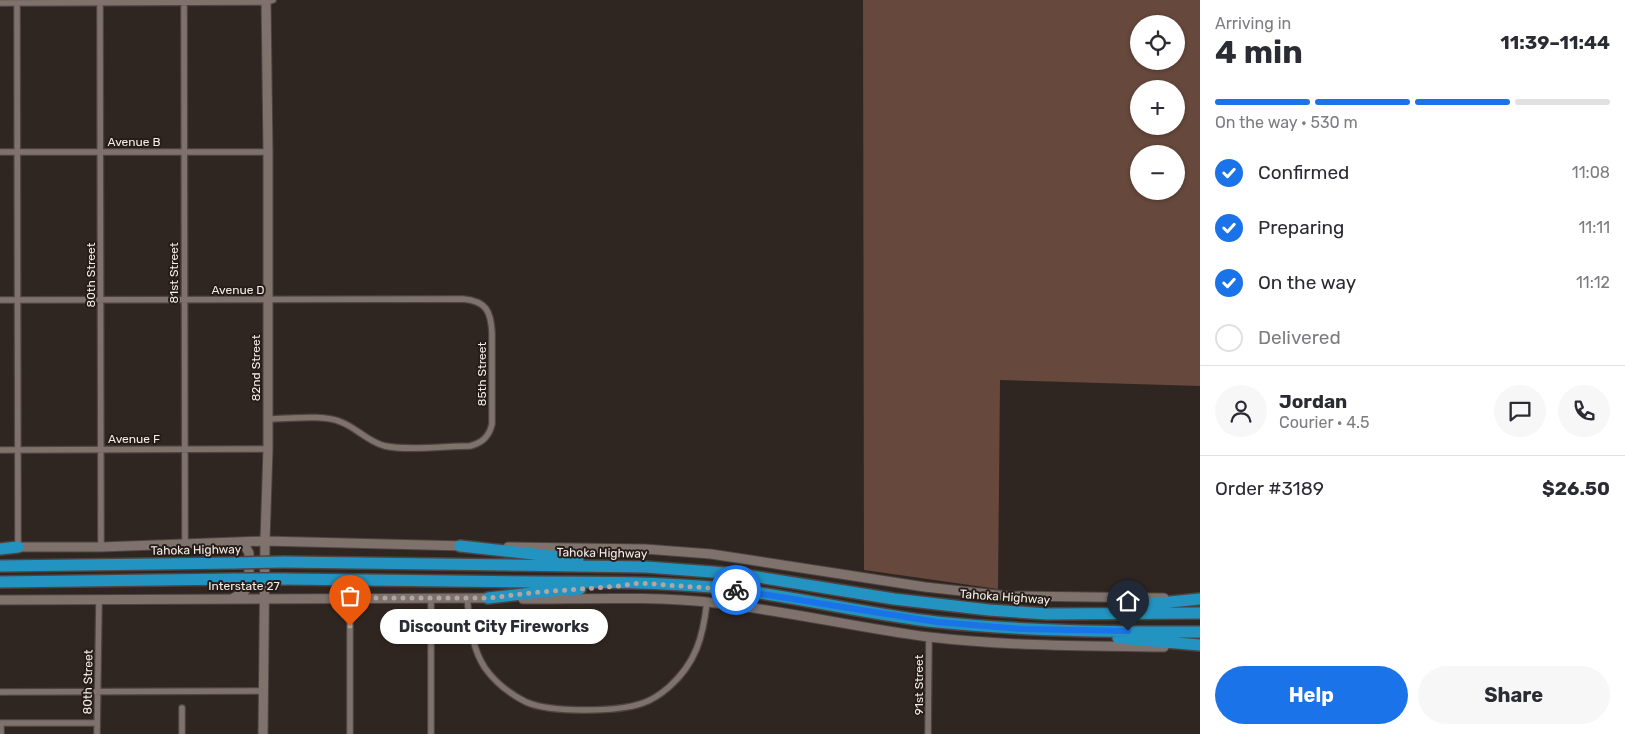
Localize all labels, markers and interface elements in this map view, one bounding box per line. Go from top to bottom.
text: Arriving in [1215,14,1291,33]
map controls [1130,15,1185,200]
button: locate [1130,15,1185,70]
text: 11:39–11:44 [1500,31,1610,54]
text: 4 min [1215,33,1303,71]
button: + [1130,80,1185,135]
text: On the way · 530 m [1215,113,1358,132]
street label: Avenue B [108,135,161,149]
button: − [1130,145,1185,200]
icon: check [1215,159,1243,187]
text: Confirmed [1258,161,1349,184]
text: 11:08 [1572,163,1610,182]
icon: check [1215,214,1243,242]
text: Preparing [1258,216,1344,239]
text: 11:11 [1579,218,1610,237]
street label: 80th Street [84,242,98,307]
street label: 81st Street [167,242,181,304]
icon: check [1215,269,1243,297]
text: On the way [1258,271,1356,294]
text: 11:12 [1576,273,1610,292]
street label: Avenue D [211,283,265,297]
text: Delivered [1258,326,1341,349]
street label: 82nd Street [249,334,263,401]
street label: 85th Street [475,342,489,406]
button: person [1215,385,1267,437]
button: chat [1494,385,1546,437]
button: phone [1558,385,1610,437]
text: Jordan [1279,390,1347,413]
text: Courier · 4.5 [1279,413,1369,432]
street label: Avenue F [108,432,160,446]
text: Order #3189 [1215,477,1324,500]
text: $26.50 [1542,477,1610,500]
street label: Tahoka Highway [151,542,242,558]
street label: Tahoka Highway [557,545,648,561]
courier [711,565,761,615]
pin [329,575,371,626]
icon: bike [722,576,750,604]
street label: Interstate 27 [208,579,280,593]
pin [1107,580,1149,631]
icon: bag [336,582,364,610]
street label: Tahoka Highway [959,587,1051,607]
icon: home [1114,587,1142,615]
callout: Discount City Fireworks [380,608,608,644]
text: Discount City Fireworks [399,617,589,636]
street label: 80th Street [80,649,96,715]
street label: 91st Street [912,654,926,715]
button: Help [1215,666,1408,724]
button: Share [1418,666,1610,724]

